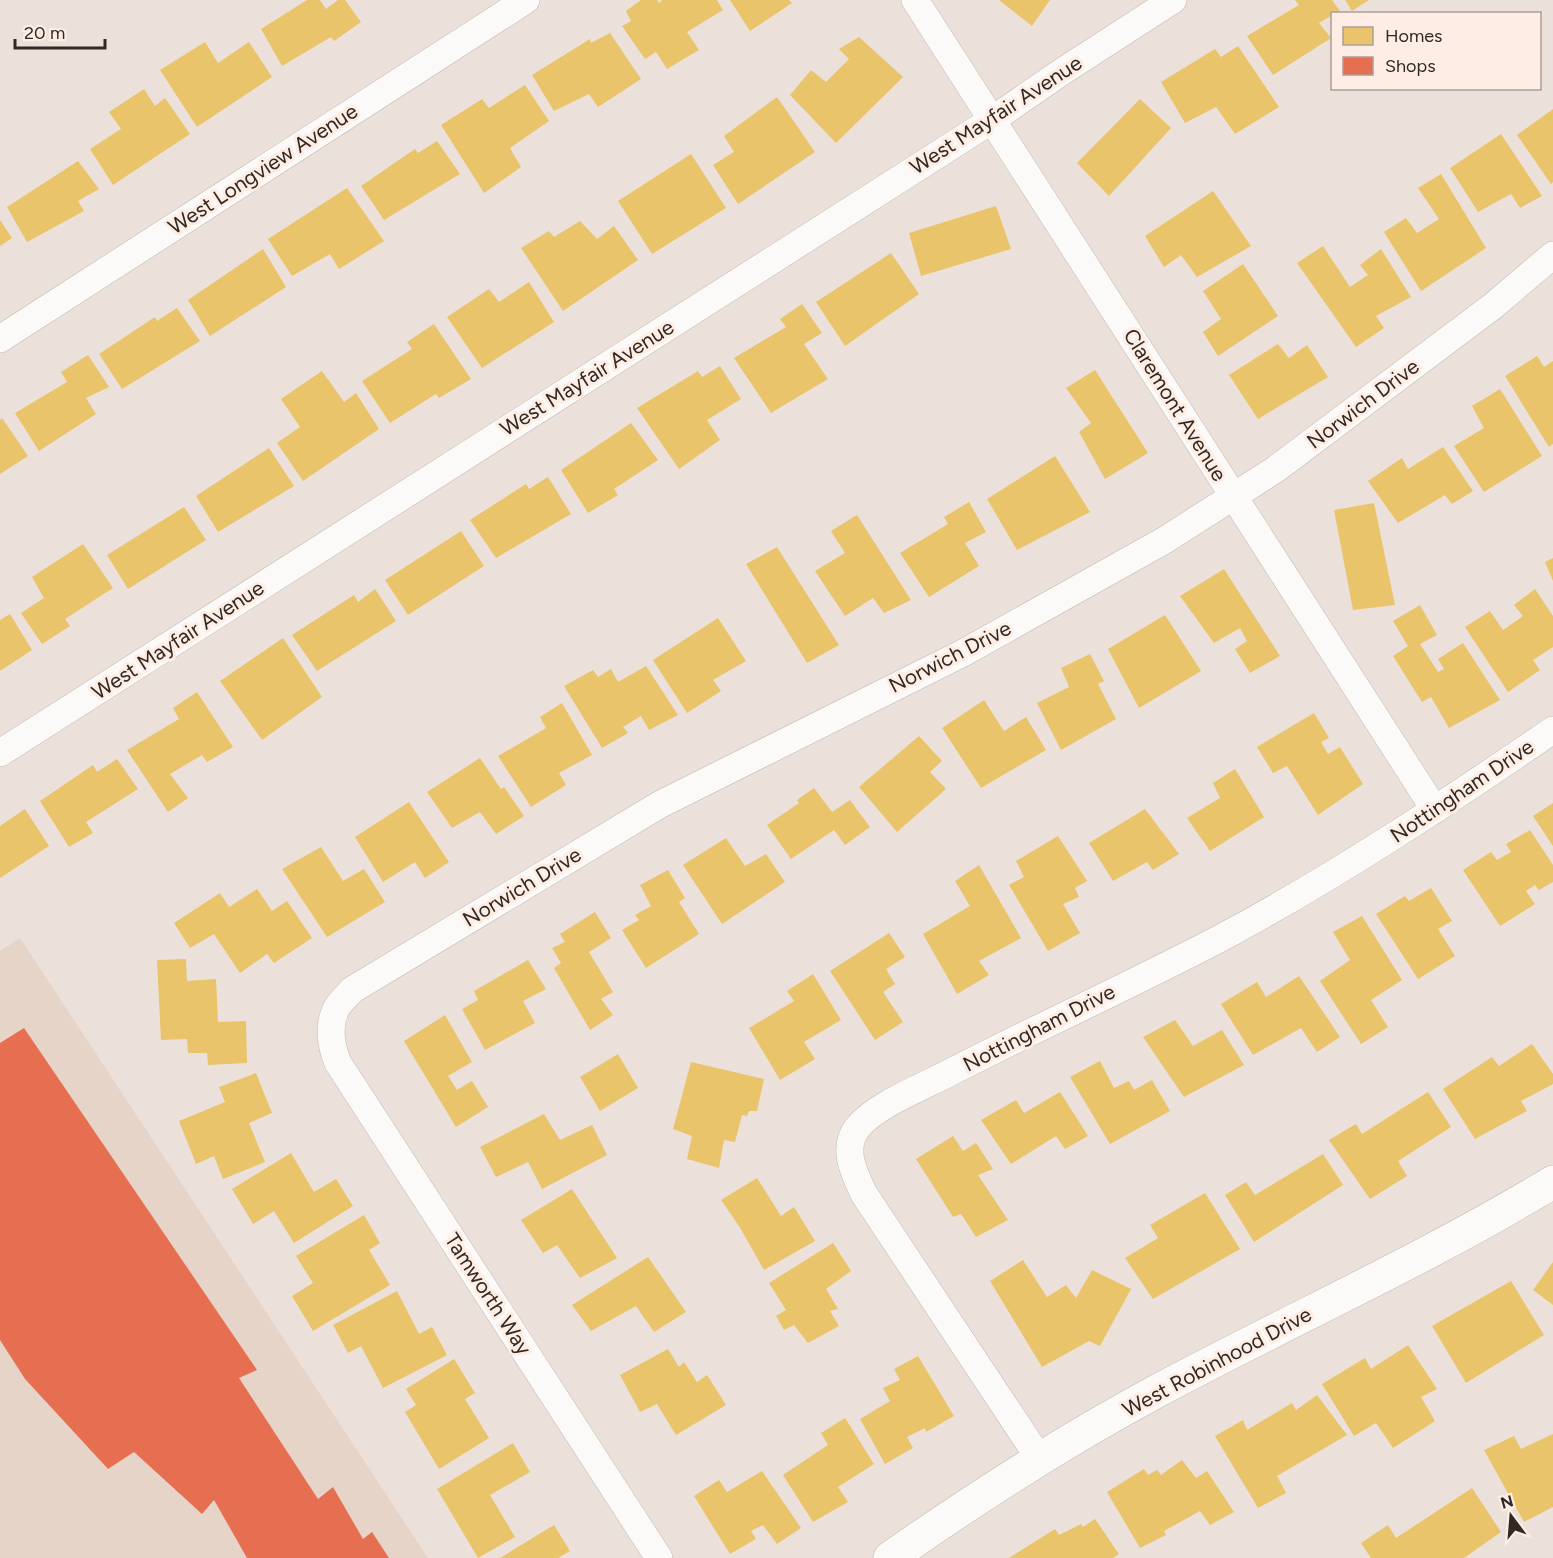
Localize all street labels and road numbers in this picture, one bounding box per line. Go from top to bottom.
street label: West Mayfair Avenue [905,50,1086,179]
street label: West Longview Avenue [163,98,362,239]
street label: West Mayfair Avenue [495,314,678,441]
street label: Claremont Avenue [1118,324,1232,486]
street label: Norwich Drive [1302,353,1424,454]
street label: West Mayfair Avenue [87,575,268,704]
street label: Norwich Drive [885,615,1015,698]
street label: Nottingham Drive [1385,733,1538,848]
street label: Norwich Drive [458,841,585,932]
street label: Nottingham Drive [959,978,1119,1077]
street label: Tamworth Way [440,1228,537,1359]
street label: West Robinhood Drive [1118,1301,1315,1422]

